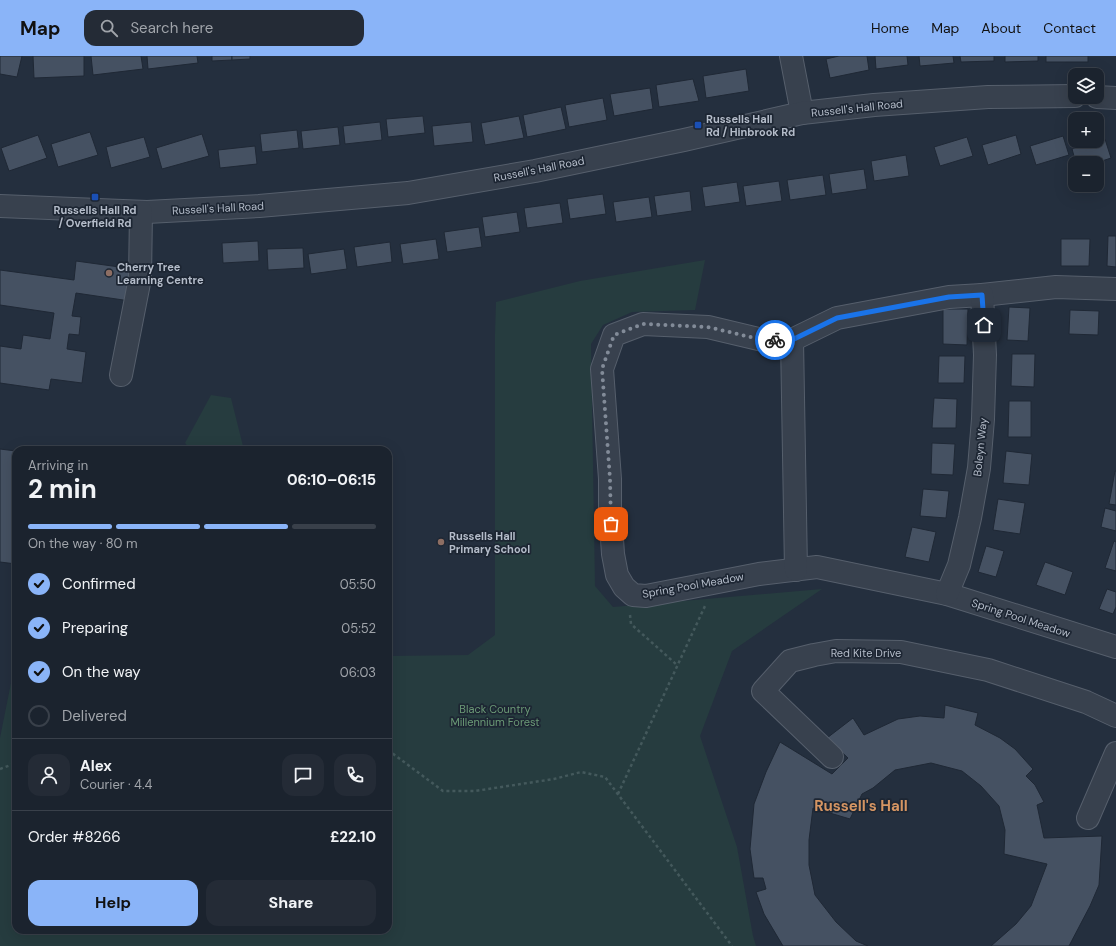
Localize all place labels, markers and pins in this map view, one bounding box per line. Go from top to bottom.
place label: Russells Hall Rd / Hinbrook Rd [706,112,795,139]
marker: Russells Hall Rd / Hinbrook Rd [693,120,703,130]
marker: Russells Hall Rd / Overfield Rd [90,192,100,202]
place label: Russells Hall Rd / Overfield Rd [54,203,136,230]
place label: Cherry Tree Learning Centre [117,260,204,287]
marker: Cherry Tree Learning Centre [104,268,114,278]
pin [967,308,1001,342]
pin [594,507,628,541]
place label: Russells Hall Primary School [449,529,530,556]
marker: Russells Hall Primary School [436,537,446,547]

